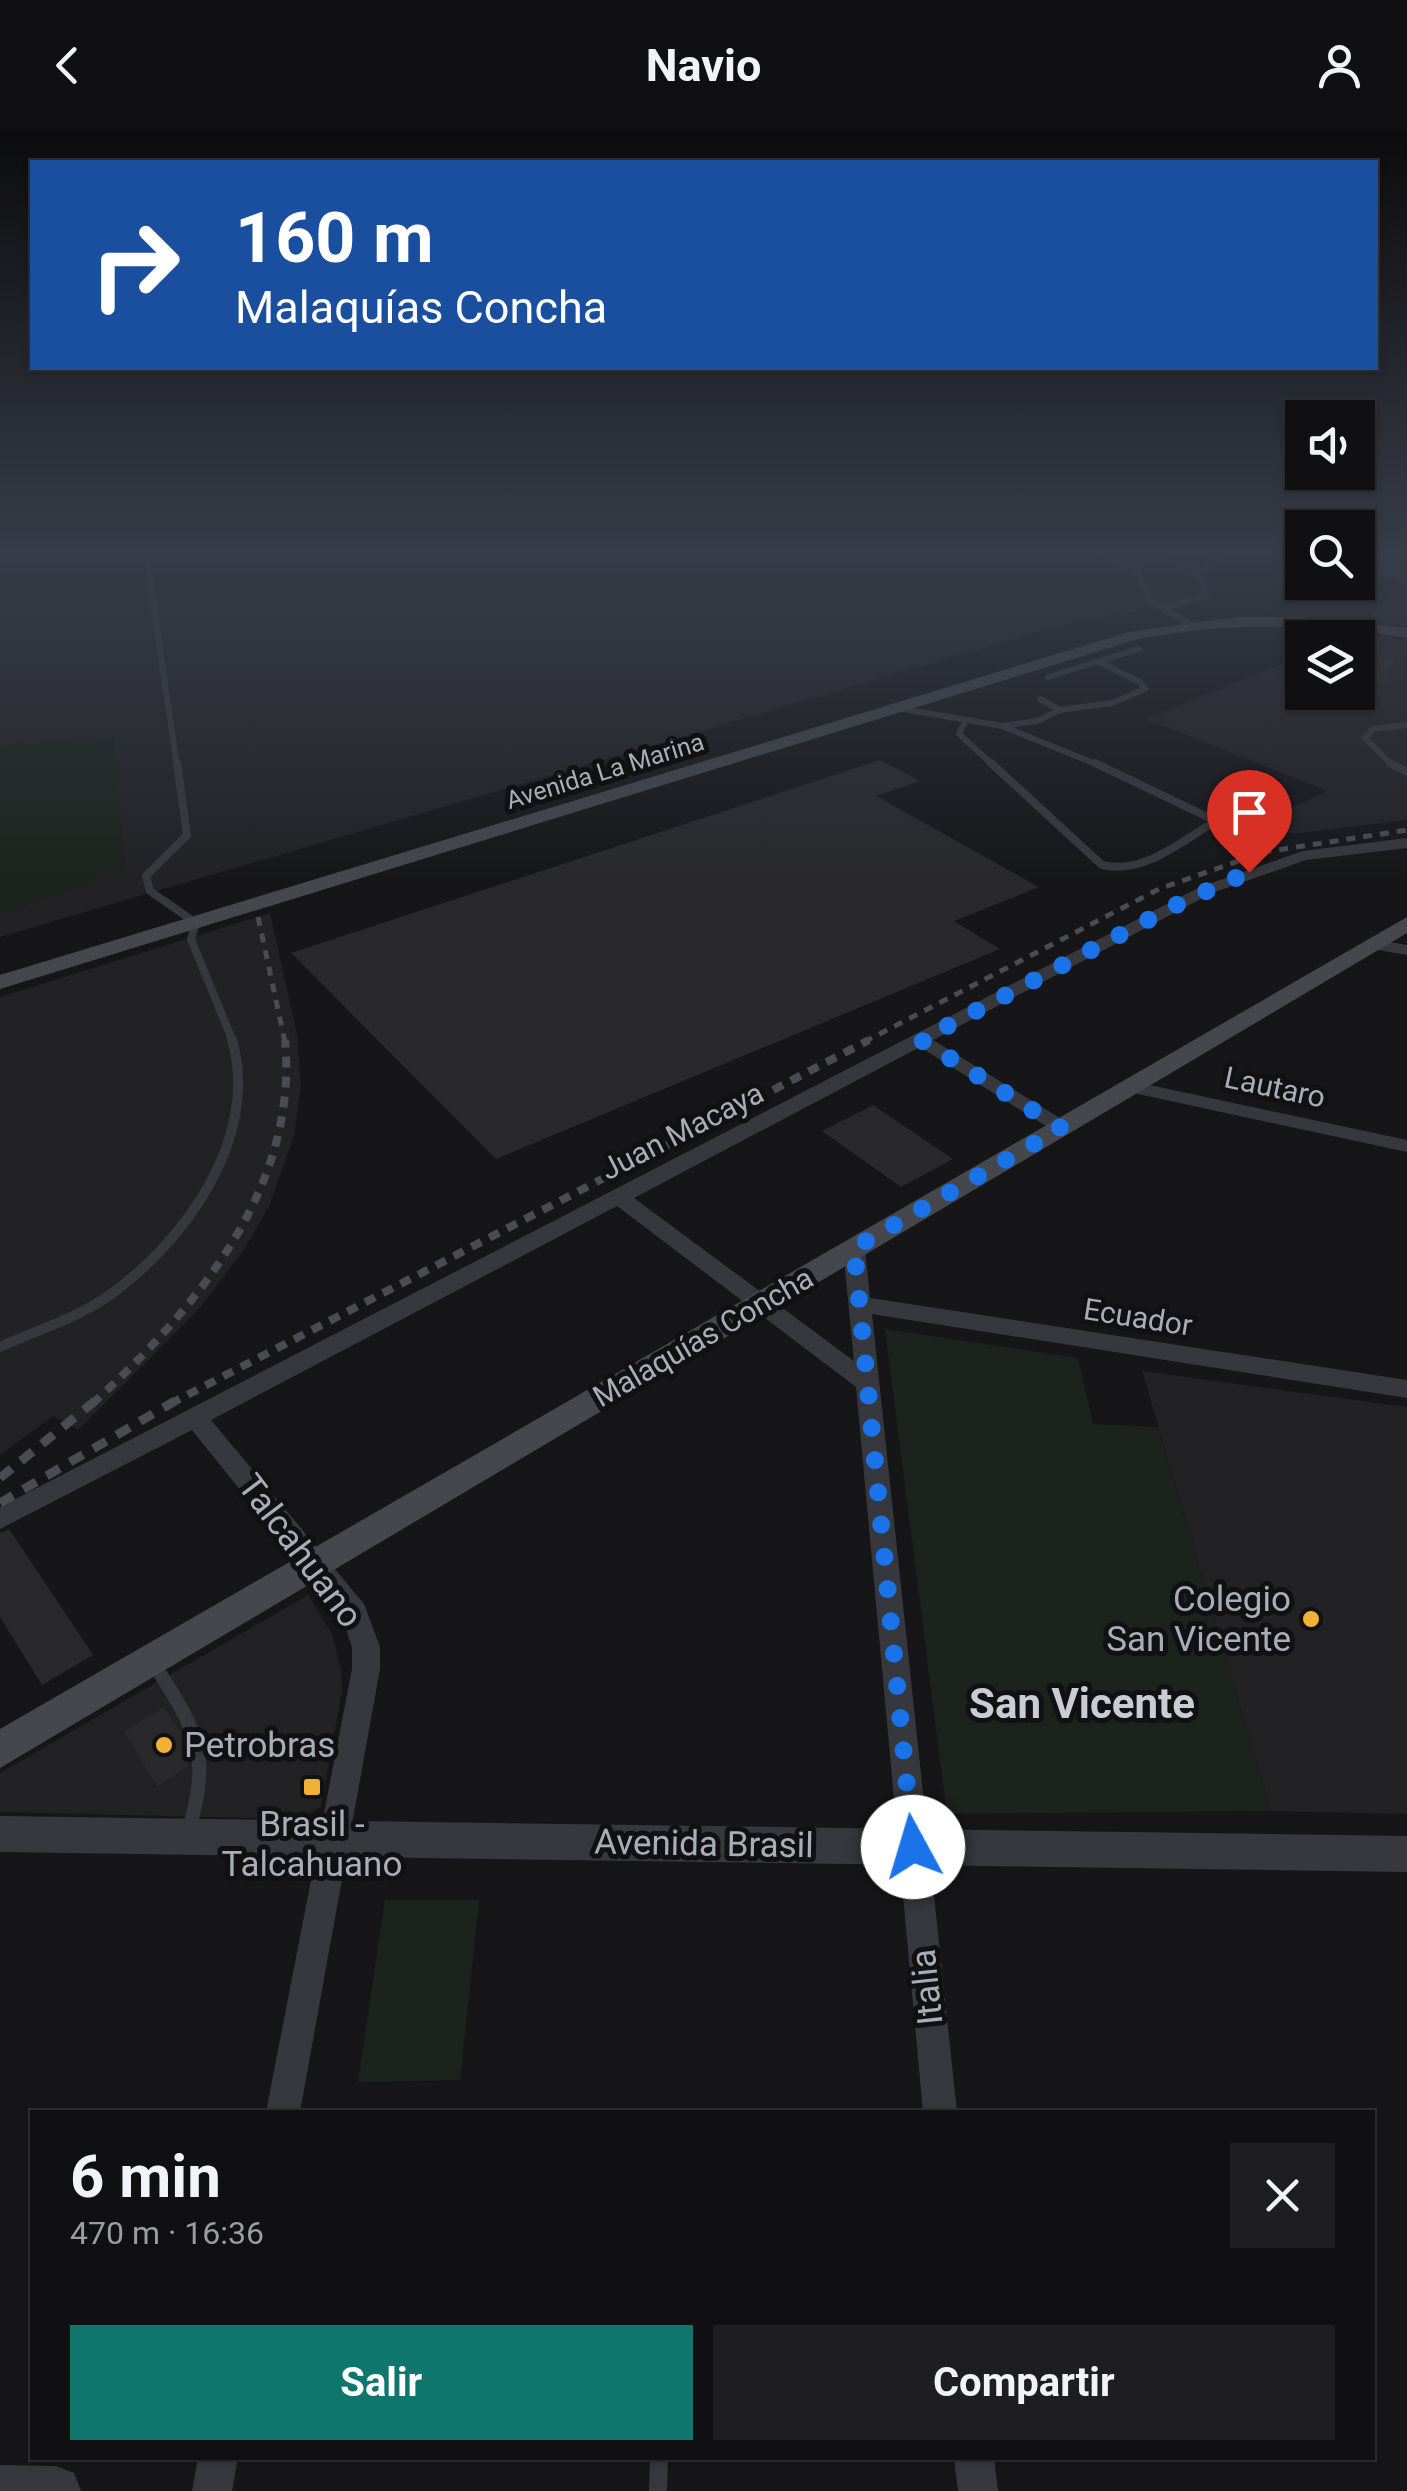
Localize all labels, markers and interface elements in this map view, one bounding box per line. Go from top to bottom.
icon: back [40,38,95,93]
icon: person [1312,38,1367,93]
text: Navio [646,39,761,92]
text: 160 m [235,197,434,279]
icon: right [70,200,200,330]
text: Malaquías Concha [235,281,607,334]
map controls [1285,400,1375,710]
button: sound [1285,400,1375,490]
button: search [1285,510,1375,600]
button: layers [1285,620,1375,710]
street label: Avenida La Marina [503,727,707,815]
pin [1207,770,1292,873]
icon: arrive [1222,785,1277,840]
street label: Lautaro [1221,1059,1329,1115]
street label: Juan Macaya [595,1075,769,1187]
street label: Malaquías Concha [587,1260,819,1414]
street label: Ecuador [1081,1291,1195,1343]
street label: Talcahuano [229,1466,371,1636]
place label: Colegio San Vicente [1106,1579,1291,1660]
marker: Colegio San Vicente [1300,1608,1322,1630]
district label: San Vicente [969,1679,1195,1728]
place label: Petrobras [184,1725,335,1766]
marker: Petrobras [153,1734,175,1756]
marker: Brasil - Talcahuano [301,1776,323,1798]
position arrow [861,1795,965,1899]
place label: Brasil - Talcahuano [222,1804,402,1885]
street label: Avenida Brasil [594,1822,814,1866]
street label: Italia [903,1947,951,2027]
text: 6 min [70,2141,221,2212]
button: close [1230,2143,1335,2248]
text: 470 m · 16:36 [70,2214,264,2252]
button: Salir [70,2325,693,2440]
button: Compartir [713,2325,1335,2440]

